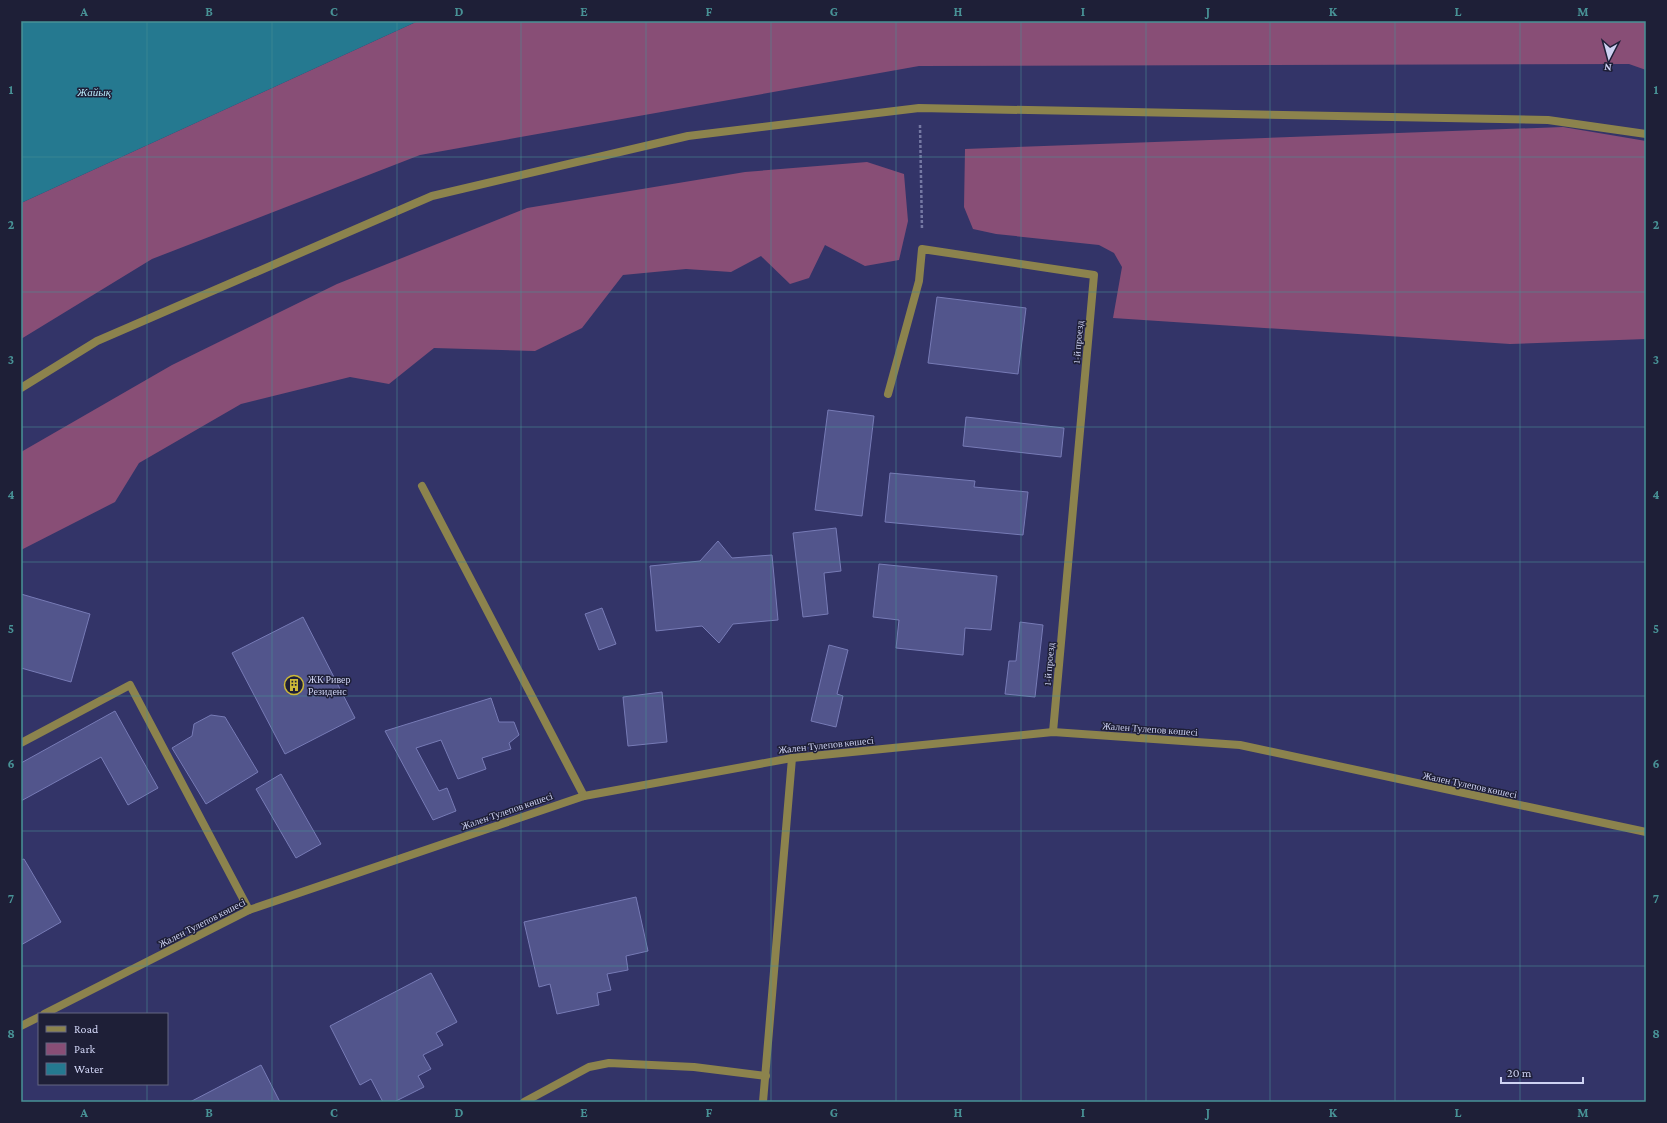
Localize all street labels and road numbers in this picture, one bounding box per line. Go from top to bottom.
street label: 1-й проезд [1071,320,1085,364]
street label: 1-й проезд [1042,642,1056,686]
street label: Жален Тулепов көшесі [1102,720,1198,738]
street label: Жален Тулепов көшесі [778,734,874,755]
street label: Жален Тулепов көшесі [1422,770,1518,800]
street label: Жален Тулепов көшесі [460,790,554,832]
street label: Жален Тулепов көшесі [157,896,247,950]

